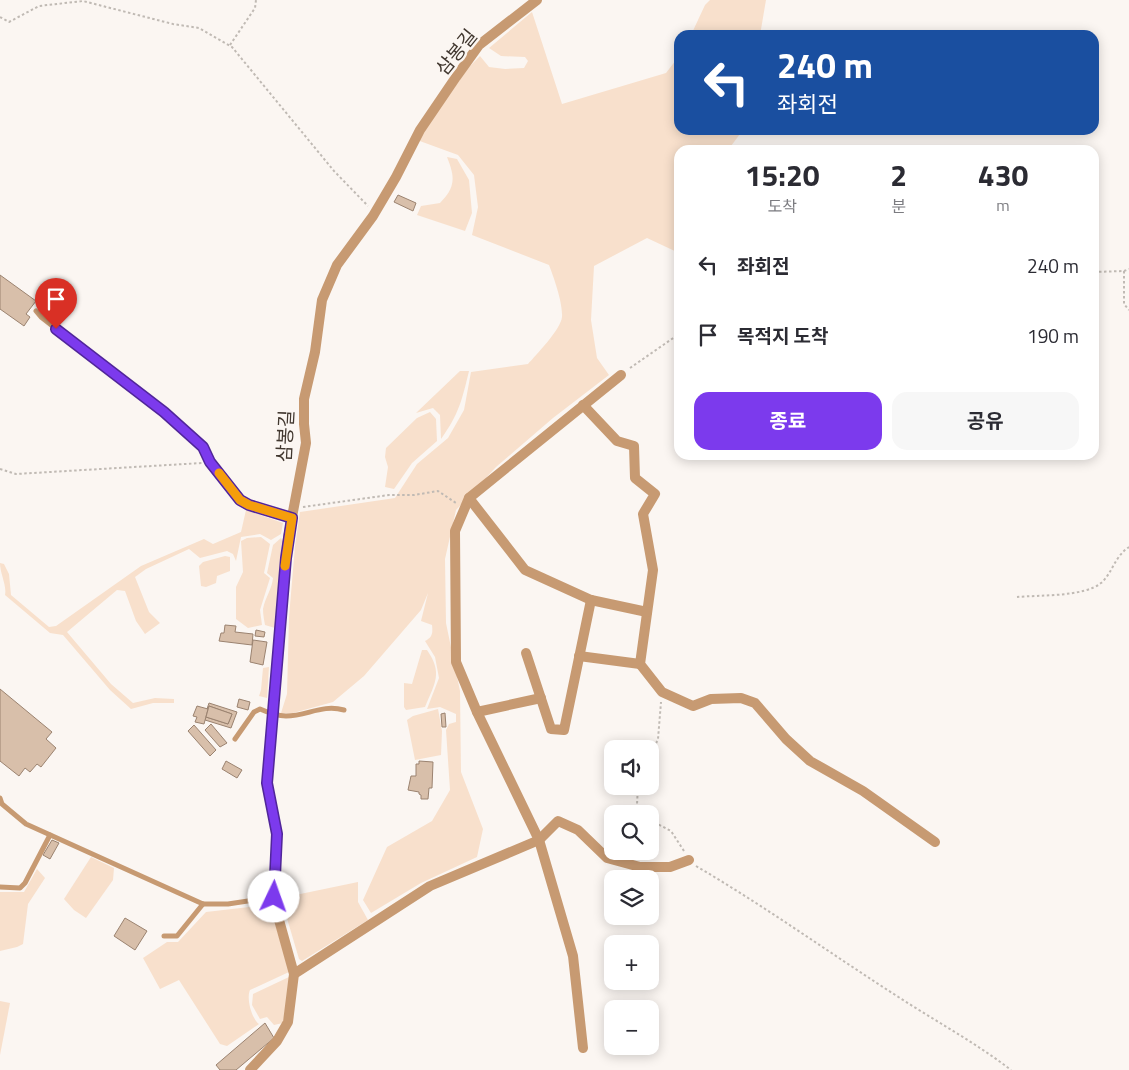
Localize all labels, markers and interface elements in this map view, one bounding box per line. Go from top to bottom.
street label: 삼봉길 [428,22,483,81]
text: 240 m [777,38,873,92]
icon: left [694,50,759,115]
text: 좌회전 [777,87,838,121]
text: 15:20 [745,152,820,198]
text: 2 [890,152,907,198]
text: 430 [978,152,1028,198]
text: m [996,193,1010,217]
text: 도착 [767,194,797,218]
text: 분 [891,194,906,218]
icon: left [694,251,722,279]
text: 좌회전 [737,251,789,280]
text: 240 m [1027,251,1079,280]
pin [35,278,77,329]
icon: arrive [42,285,70,313]
icon: arrive [694,321,722,349]
text: 목적지 도착 [737,321,829,350]
text: 190 m [1027,321,1079,350]
button: 종료 [694,392,882,450]
button: 공유 [892,392,1079,450]
street label: 삼봉길 [269,409,300,463]
map controls [604,740,659,1055]
button: sound [604,740,659,795]
button: search [604,805,659,860]
position arrow [247,870,299,922]
button: layers [604,870,659,925]
button: + [604,935,659,990]
button: − [604,1000,659,1055]

